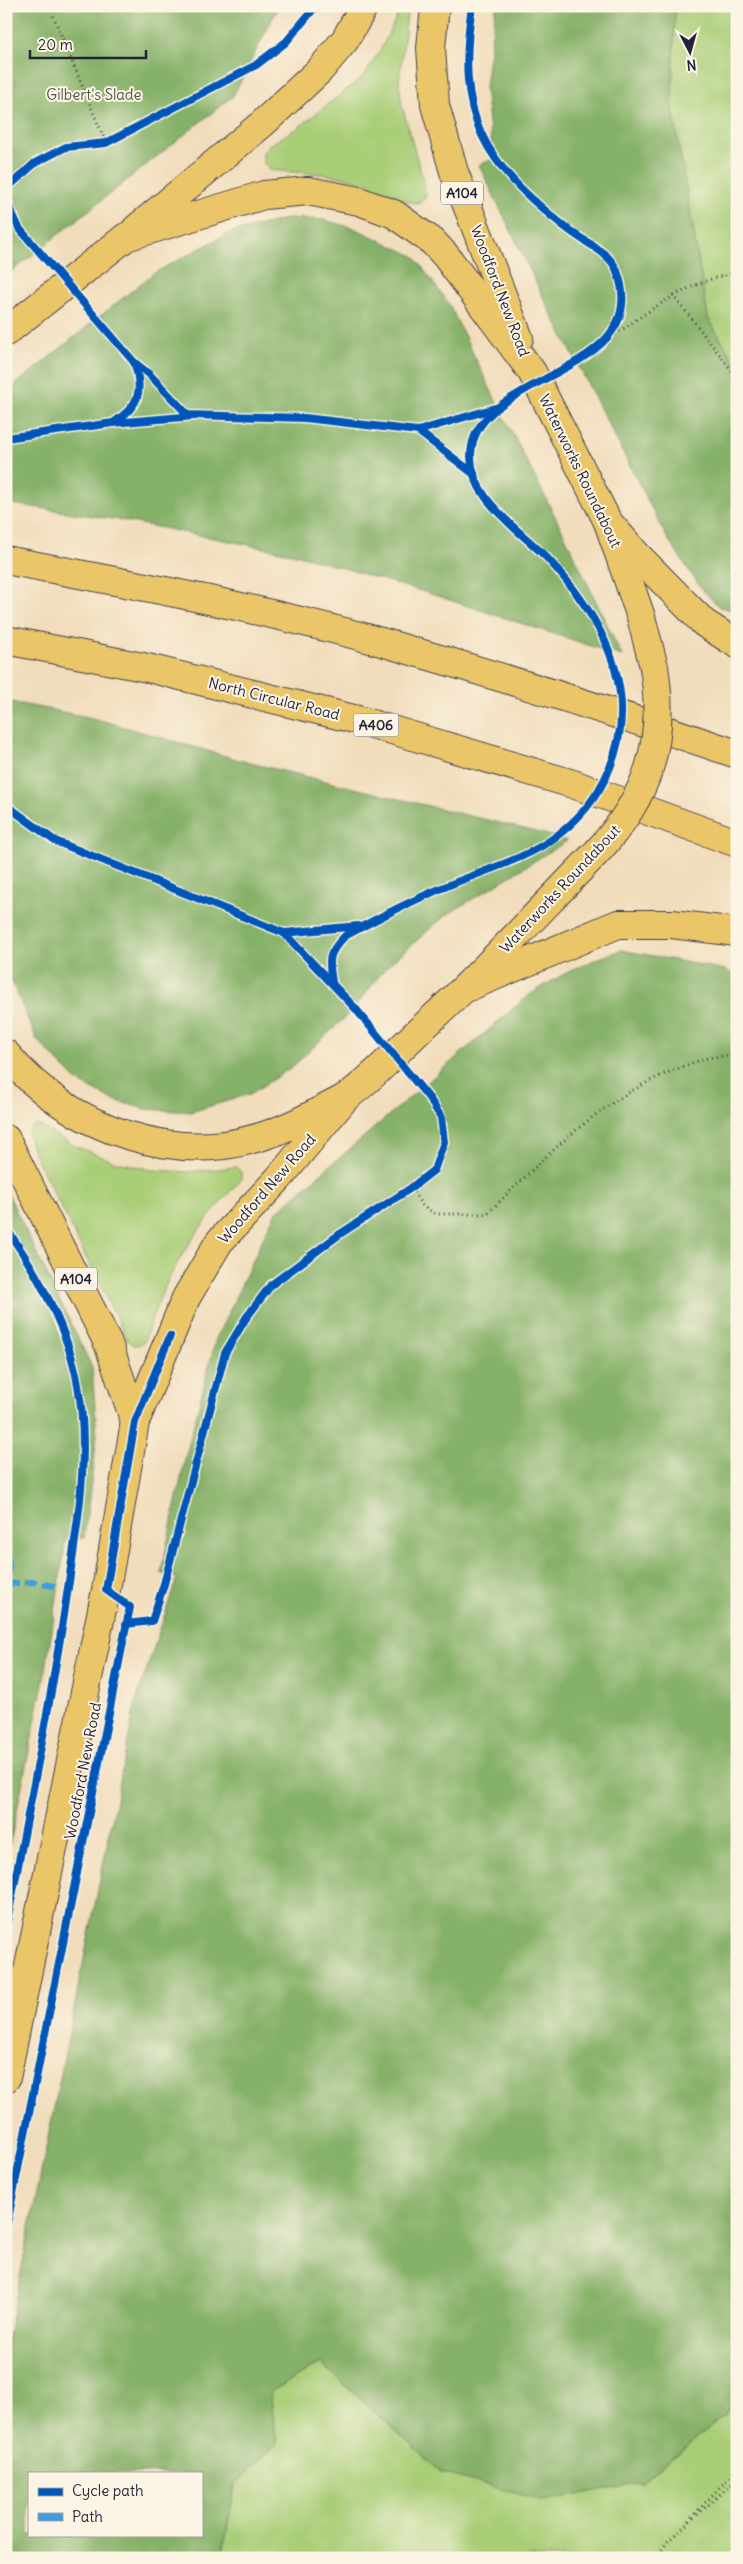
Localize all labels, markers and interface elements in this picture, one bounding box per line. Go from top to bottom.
scale bar [30,28,146,60]
north arrow [666,28,716,78]
text: 20 m [38,35,73,54]
text: N [686,55,697,74]
park label: Gilbert's Slade [46,85,142,104]
road number: A104 [441,182,483,204]
street label: Woodford New Road [467,222,534,359]
street label: Waterworks Roundabout [535,391,626,551]
street label: North Circular Road [207,673,342,724]
road number: A406 [354,714,398,736]
street label: Waterworks Roundabout [495,821,624,957]
street label: Woodford New Road [214,1130,320,1247]
road number: A104 [55,1268,97,1290]
street label: Woodford New Road [60,1701,105,1841]
legend [28,2472,202,2536]
text: Cycle path [72,2481,144,2500]
text: Path [72,2507,103,2526]

